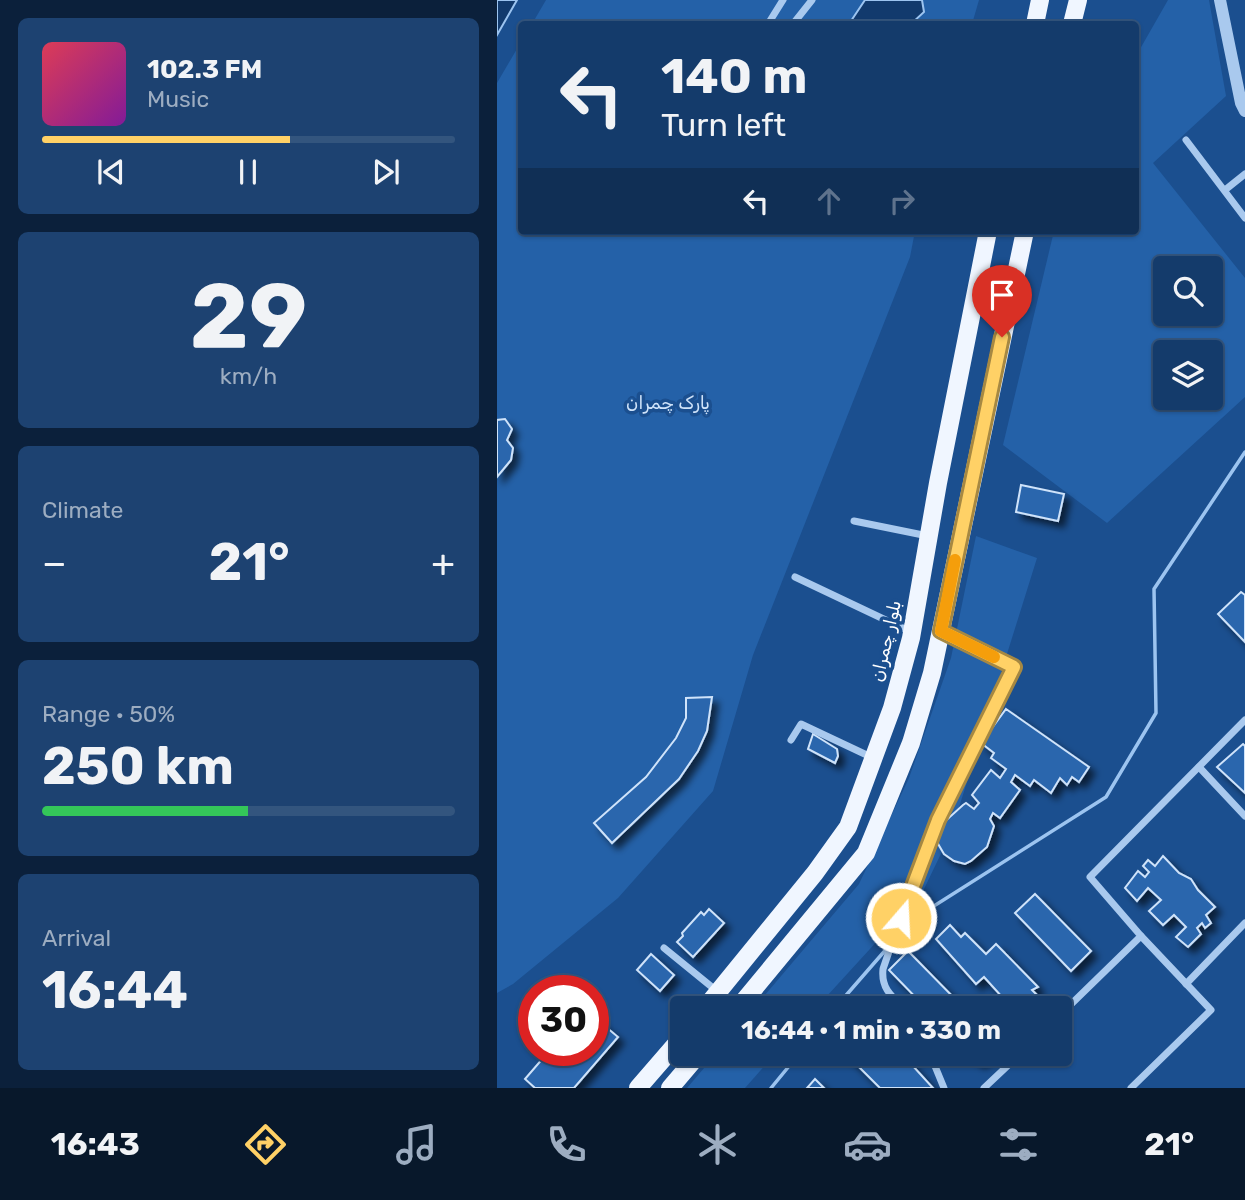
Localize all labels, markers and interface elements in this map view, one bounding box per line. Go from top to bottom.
text: 140 m [661,47,807,105]
icon: left [546,49,637,140]
text: 102.3 FM [147,54,262,85]
text: Music [147,85,209,113]
text: Turn left [661,106,786,144]
icon: previous [92,153,130,191]
icon: pause [229,153,267,191]
icon: next [367,153,405,191]
icon: left [737,182,775,220]
icon: ahead [810,182,848,220]
icon: right [883,182,921,220]
map controls [1153,256,1223,410]
button: search [1153,256,1223,326]
text: 29 [190,262,307,370]
pin [972,265,1032,337]
icon: arrive [983,276,1021,314]
button: layers [1153,340,1223,410]
text: km/h [220,362,277,390]
park label: پارک چمران [626,392,710,415]
text: Climate [42,496,123,524]
text: 21° [209,531,290,593]
text: − [42,540,67,586]
text: + [431,540,455,586]
street label: بلوار چمران [866,598,906,684]
text: Range · 50% [42,700,175,728]
text: 250 km [42,735,234,797]
position arrow [864,881,938,955]
text: Arrival [42,924,111,952]
text: 16:44 [42,959,188,1021]
speed limit sign: 30 [518,975,609,1066]
text: 16:44 · 1 min · 330 m [741,1015,1001,1046]
icon: directions [241,1120,290,1169]
icon: music [392,1120,441,1169]
icon: phone [542,1120,591,1169]
icon: climate [693,1120,742,1169]
icon: car [843,1120,892,1169]
icon: filters [994,1120,1043,1169]
text: 16:43 [51,1125,140,1163]
text: 21° [1144,1125,1194,1163]

